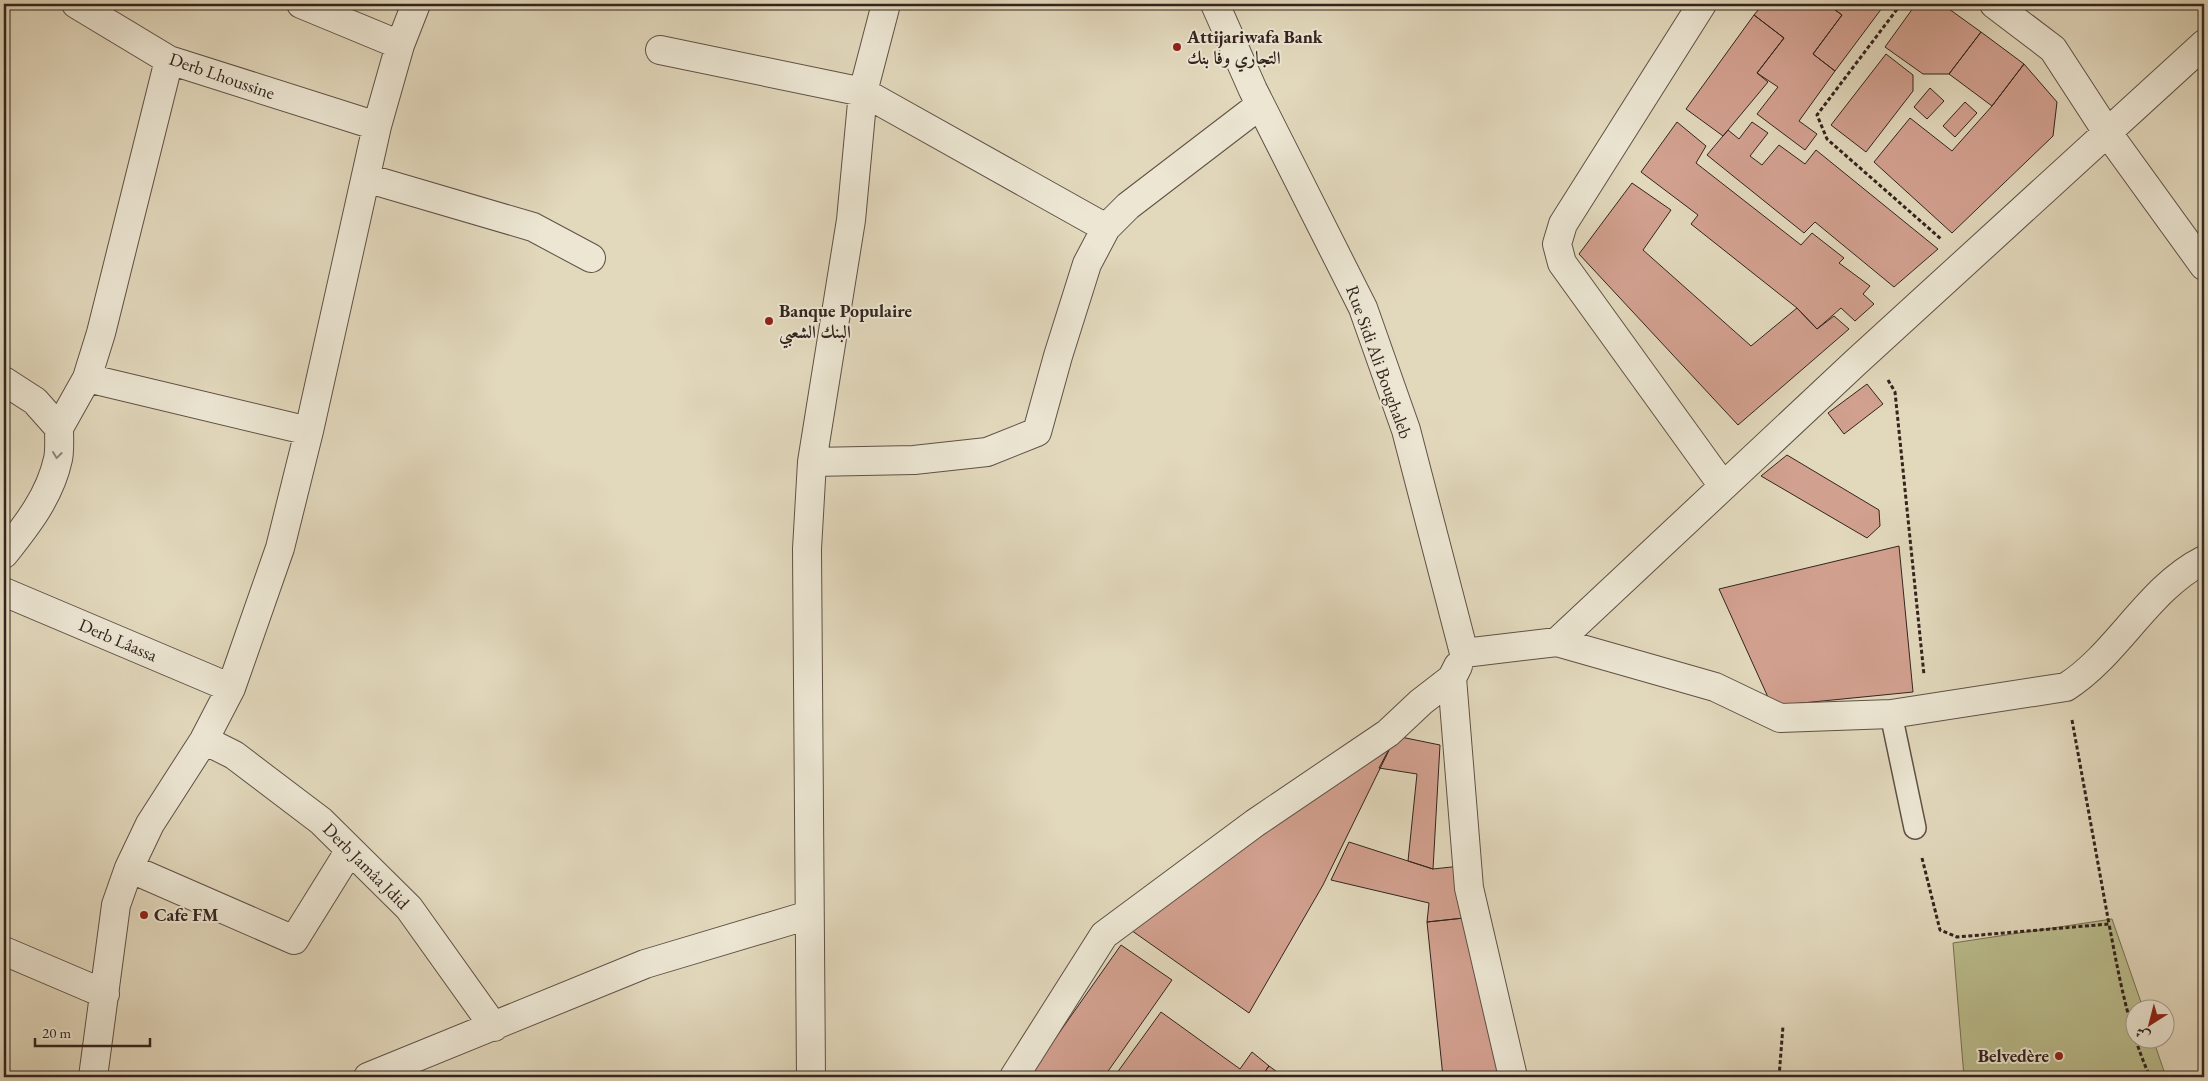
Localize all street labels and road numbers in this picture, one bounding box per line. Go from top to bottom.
street label: Derb Lhoussine [166,47,278,104]
street label: Rue Sidi Ali Boughaleb [1341,282,1418,442]
street label: Derb Lâassa [75,613,162,667]
street label: Derb Jamâa Jdid [318,817,415,915]

